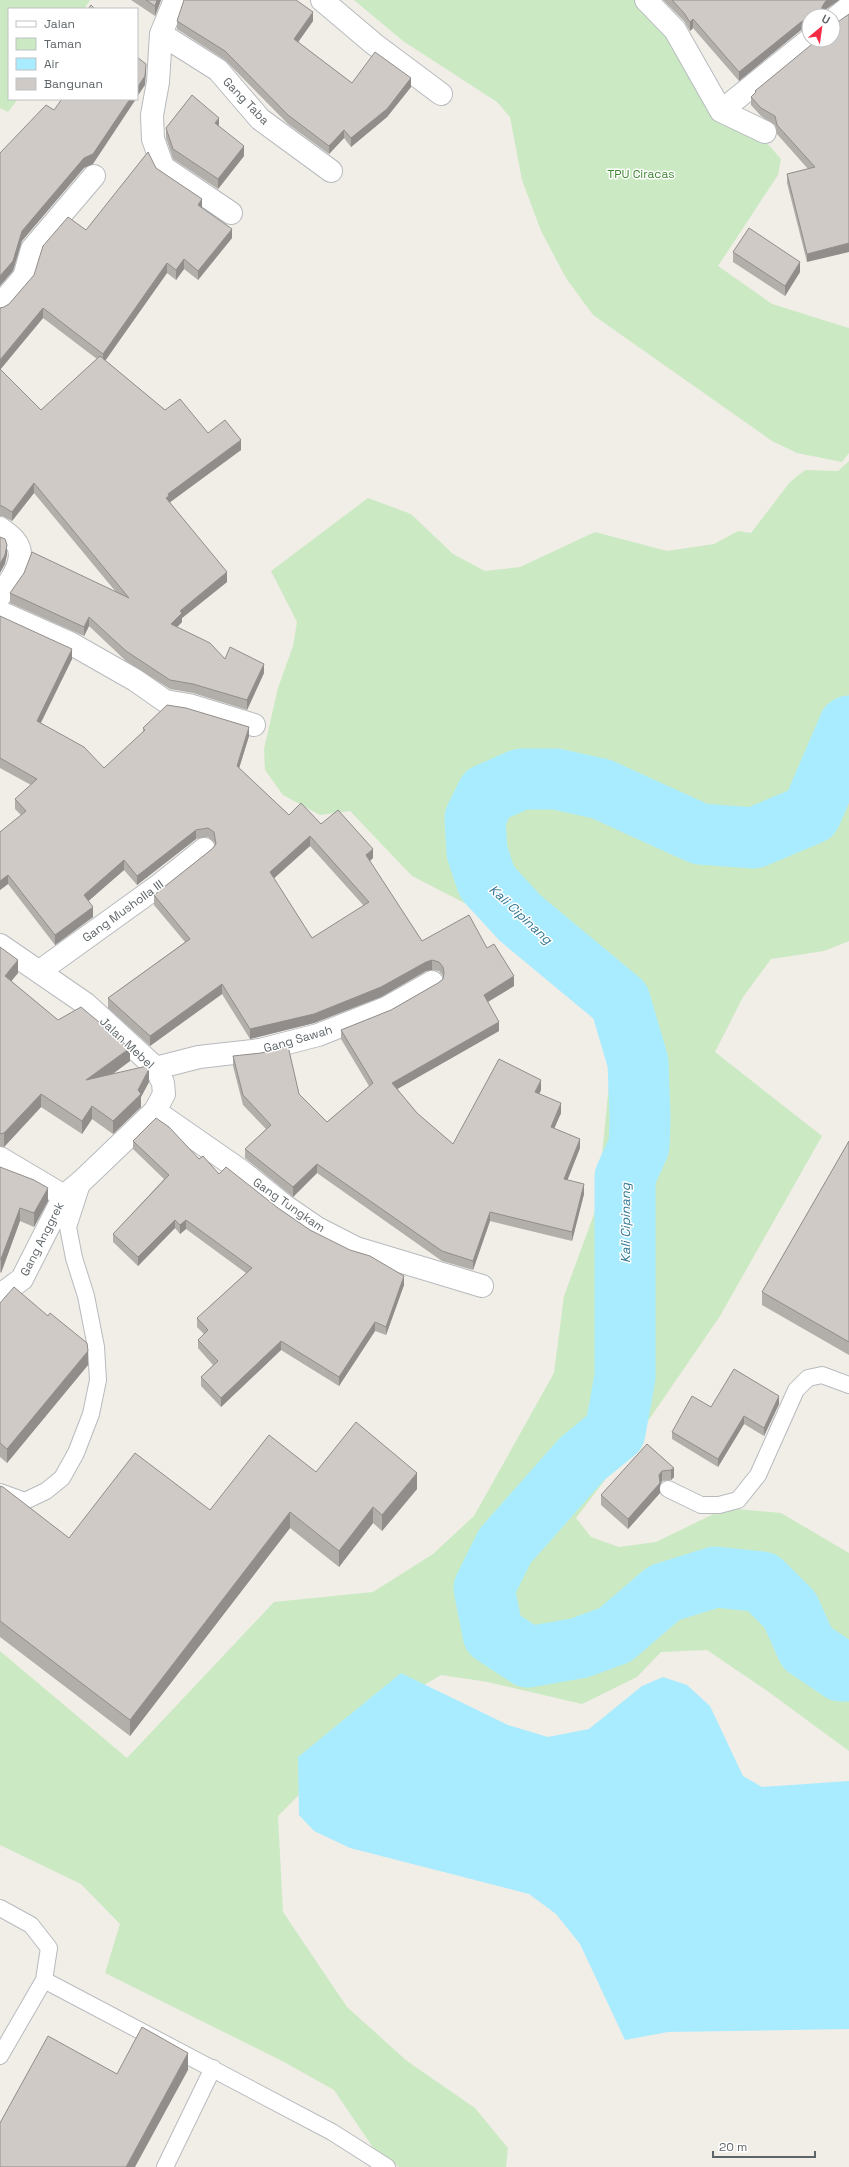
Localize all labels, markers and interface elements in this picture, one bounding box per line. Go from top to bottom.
legend [8,8,138,100]
north arrow [801,8,841,48]
text: U [819,11,832,27]
text: Jalan [44,16,75,32]
text: Taman [44,36,81,52]
text: Air [44,56,60,72]
street label: Gang Taba [219,74,273,128]
text: Bangunan [44,76,103,92]
park label: TPU Ciracas [607,166,675,182]
street label: Gang Musholla III [79,876,167,946]
water label: Kali Cipinang [486,881,556,948]
street label: Jalan Mebel [96,1014,158,1072]
street label: Gang Sawah [262,1022,334,1056]
street label: Gang Tungkam [250,1174,328,1236]
water label: Kali Cipinang [617,1182,634,1263]
street label: Gang Anggrek [16,1199,68,1279]
scale bar [713,2133,815,2159]
text: 20 m [719,2139,747,2155]

